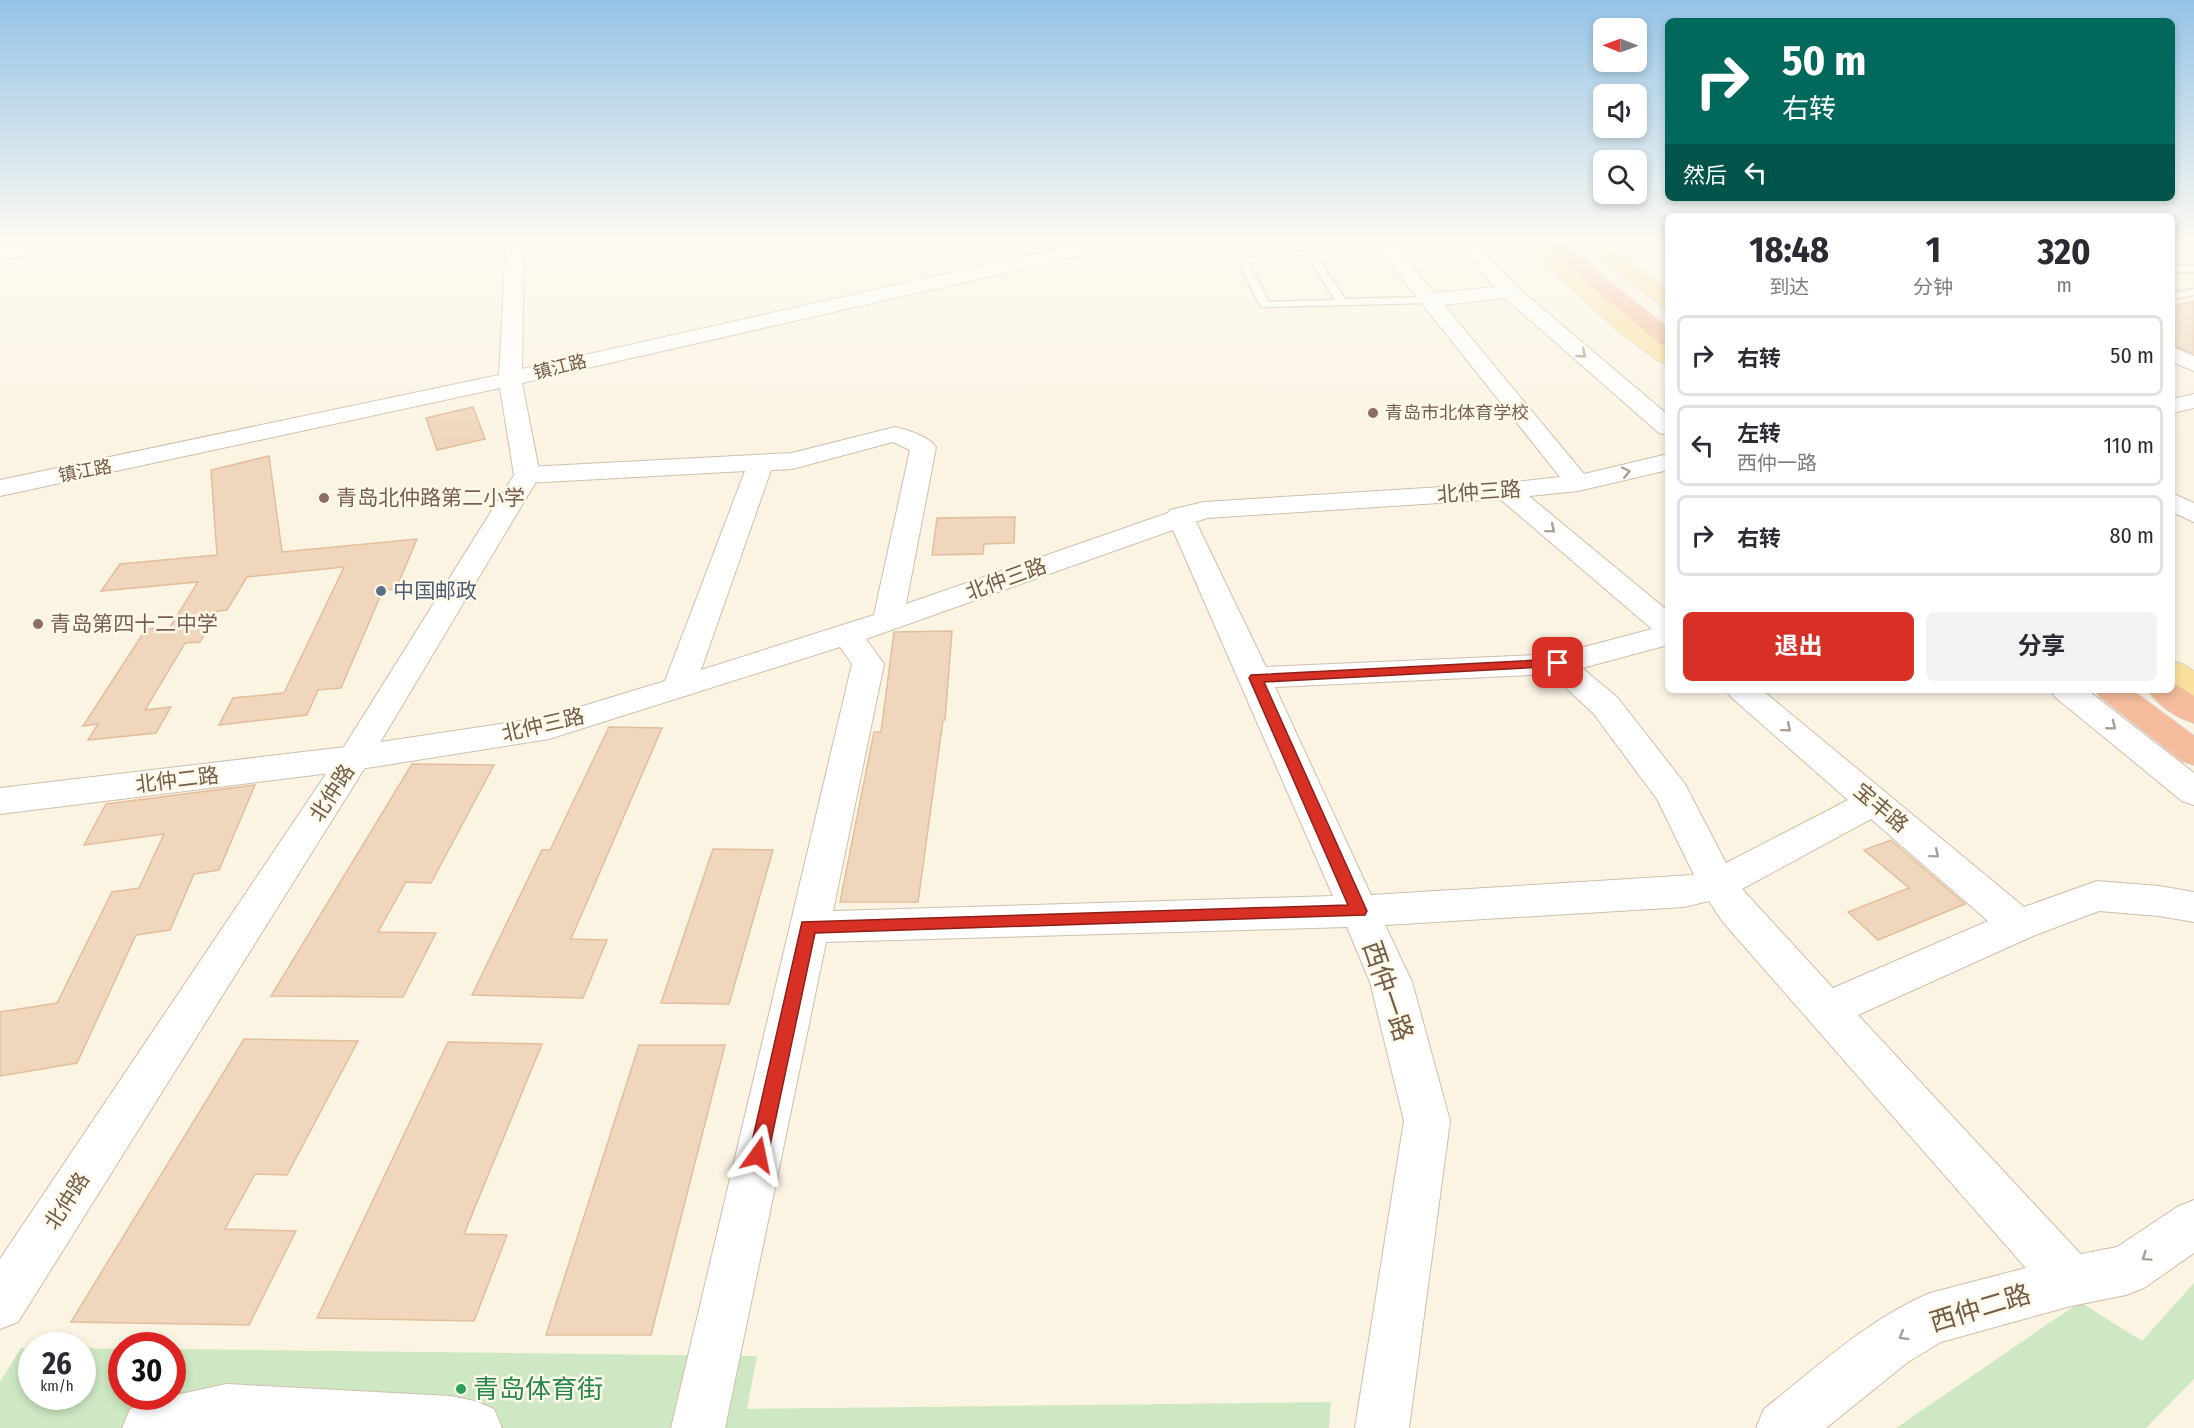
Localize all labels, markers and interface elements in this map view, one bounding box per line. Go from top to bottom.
north arrow [1593,18,1647,72]
map controls [1593,18,1647,204]
text: 50 m [1782,36,1866,86]
icon: right [1683,42,1761,120]
button: sound [1593,84,1647,138]
text: 右转 [1782,93,1836,125]
button: search [1593,150,1647,204]
icon: left [1739,156,1772,189]
text: 然后 [1683,162,1727,189]
text: 18:48 [1749,228,1829,272]
text: 1 [1926,228,1941,272]
text: 320 [2038,230,2091,274]
text: m [2056,273,2072,297]
text: 到达 [1769,275,1809,299]
text: 分钟 [1913,275,1953,299]
icon: right [1686,339,1719,372]
text: 50 m [2110,342,2154,369]
text: 右转 [1737,345,1781,372]
one-way arrow [1575,347,1586,358]
street label: 镇江路 [531,350,589,384]
place label: 青岛市北体育学校 [1385,402,1529,424]
marker: 青岛市北体育学校 [1366,406,1380,420]
text: 左转 [1737,420,1781,447]
icon: left [1686,429,1719,462]
text: 110 m [2104,432,2154,459]
text: 西仲一路 [1737,451,1817,475]
street label: 镇江路 [56,455,114,487]
one-way arrow [1620,466,1630,479]
street label: 北仲三路 [1436,476,1522,508]
place label: 青岛北仲路第二小学 [336,485,525,511]
marker: 青岛北仲路第二小学 [317,491,331,505]
icon: right [1686,519,1719,552]
one-way arrow [1544,521,1555,532]
text: 80 m [2109,522,2154,549]
text: 右转 [1737,525,1781,552]
street label: 北仲三路 [962,552,1050,606]
place label: 中国邮政 [393,578,477,604]
marker: 中国邮政 [374,584,388,598]
place label: 青岛第四十二中学 [50,611,218,637]
button: 退出 [1683,612,1914,681]
button: 分享 [1926,612,2157,681]
marker: 青岛第四十二中学 [31,617,45,631]
pin [1532,637,1583,688]
icon: arrive [1541,646,1574,679]
street label: 北仲三路 [499,703,587,747]
one-way arrow [2105,719,2116,730]
one-way arrow [1780,721,1791,732]
street label: 北仲路 [304,760,360,826]
street label: 北仲二路 [134,762,220,798]
street label: 宝丰路 [1849,778,1913,838]
one-way arrow [1928,847,1939,858]
street label: 西仲一路 [1356,937,1419,1045]
position arrow [726,1123,790,1187]
street label: 北仲路 [39,1168,95,1234]
one-way arrow [2141,1250,2152,1261]
street label: 西仲二路 [1926,1278,2034,1339]
one-way arrow [1899,1329,1909,1341]
speed limit sign: 30 [108,1332,186,1410]
text: 26 [42,1346,72,1382]
place label: 青岛体育街 [473,1374,603,1405]
text: km/h [40,1377,74,1395]
marker: 青岛体育街 [454,1382,468,1396]

